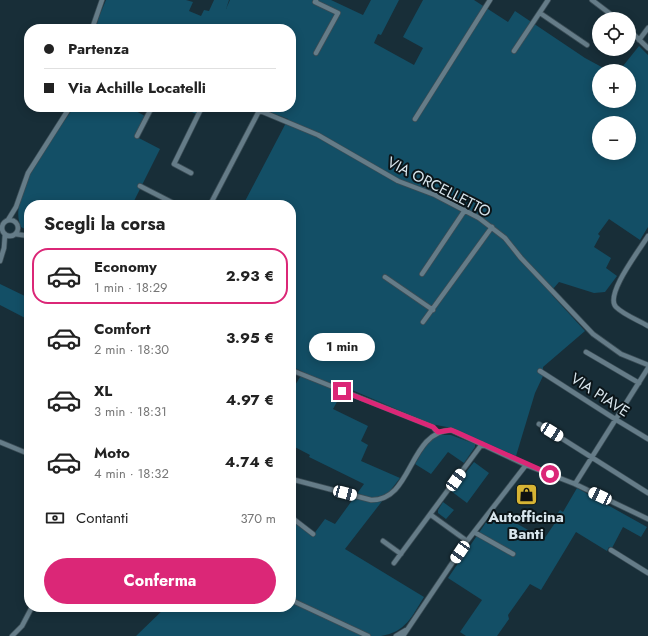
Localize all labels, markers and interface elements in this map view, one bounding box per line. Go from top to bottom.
map controls [592,12,636,160]
button: locate [592,12,636,56]
text: Partenza [68,38,129,60]
button: + [592,64,636,108]
text: Via Achille Locatelli [68,77,206,99]
button: − [592,116,636,160]
street label: VIA ORCELLETTO [383,151,495,223]
text: Scegli la corsa [44,211,165,237]
text: Economy [94,256,157,278]
icon: car [46,258,82,294]
text: 2.93 € [226,265,274,287]
text: 1 min · 18:29 [94,278,168,297]
text: Comfort [94,318,151,340]
icon: car [46,320,82,356]
text: 3.95 € [226,327,274,349]
callout: 1 min [309,333,375,361]
text: 1 min [326,337,358,356]
text: 2 min · 18:30 [94,340,169,359]
street label: VIA PIAVE [566,368,634,422]
text: XL [94,380,112,402]
icon: car [46,382,82,418]
route end [333,382,351,400]
text: 4.97 € [226,389,274,411]
text: 3 min · 18:31 [94,402,167,421]
car [539,421,565,443]
text: Moto [94,442,130,464]
icon: car [46,444,82,480]
text: 4.74 € [225,451,274,473]
text: 4 min · 18:32 [94,464,169,483]
route start [541,465,559,483]
car [444,467,468,493]
shop icon: Autofficina Banti [513,481,539,507]
car [332,484,358,502]
car [587,485,613,507]
place label: Autofficina Banti [487,506,564,545]
icon: cash [44,507,66,529]
text: Contanti [76,507,129,529]
text: 370 m [240,509,276,528]
car [448,539,472,565]
button: Conferma [44,558,276,604]

